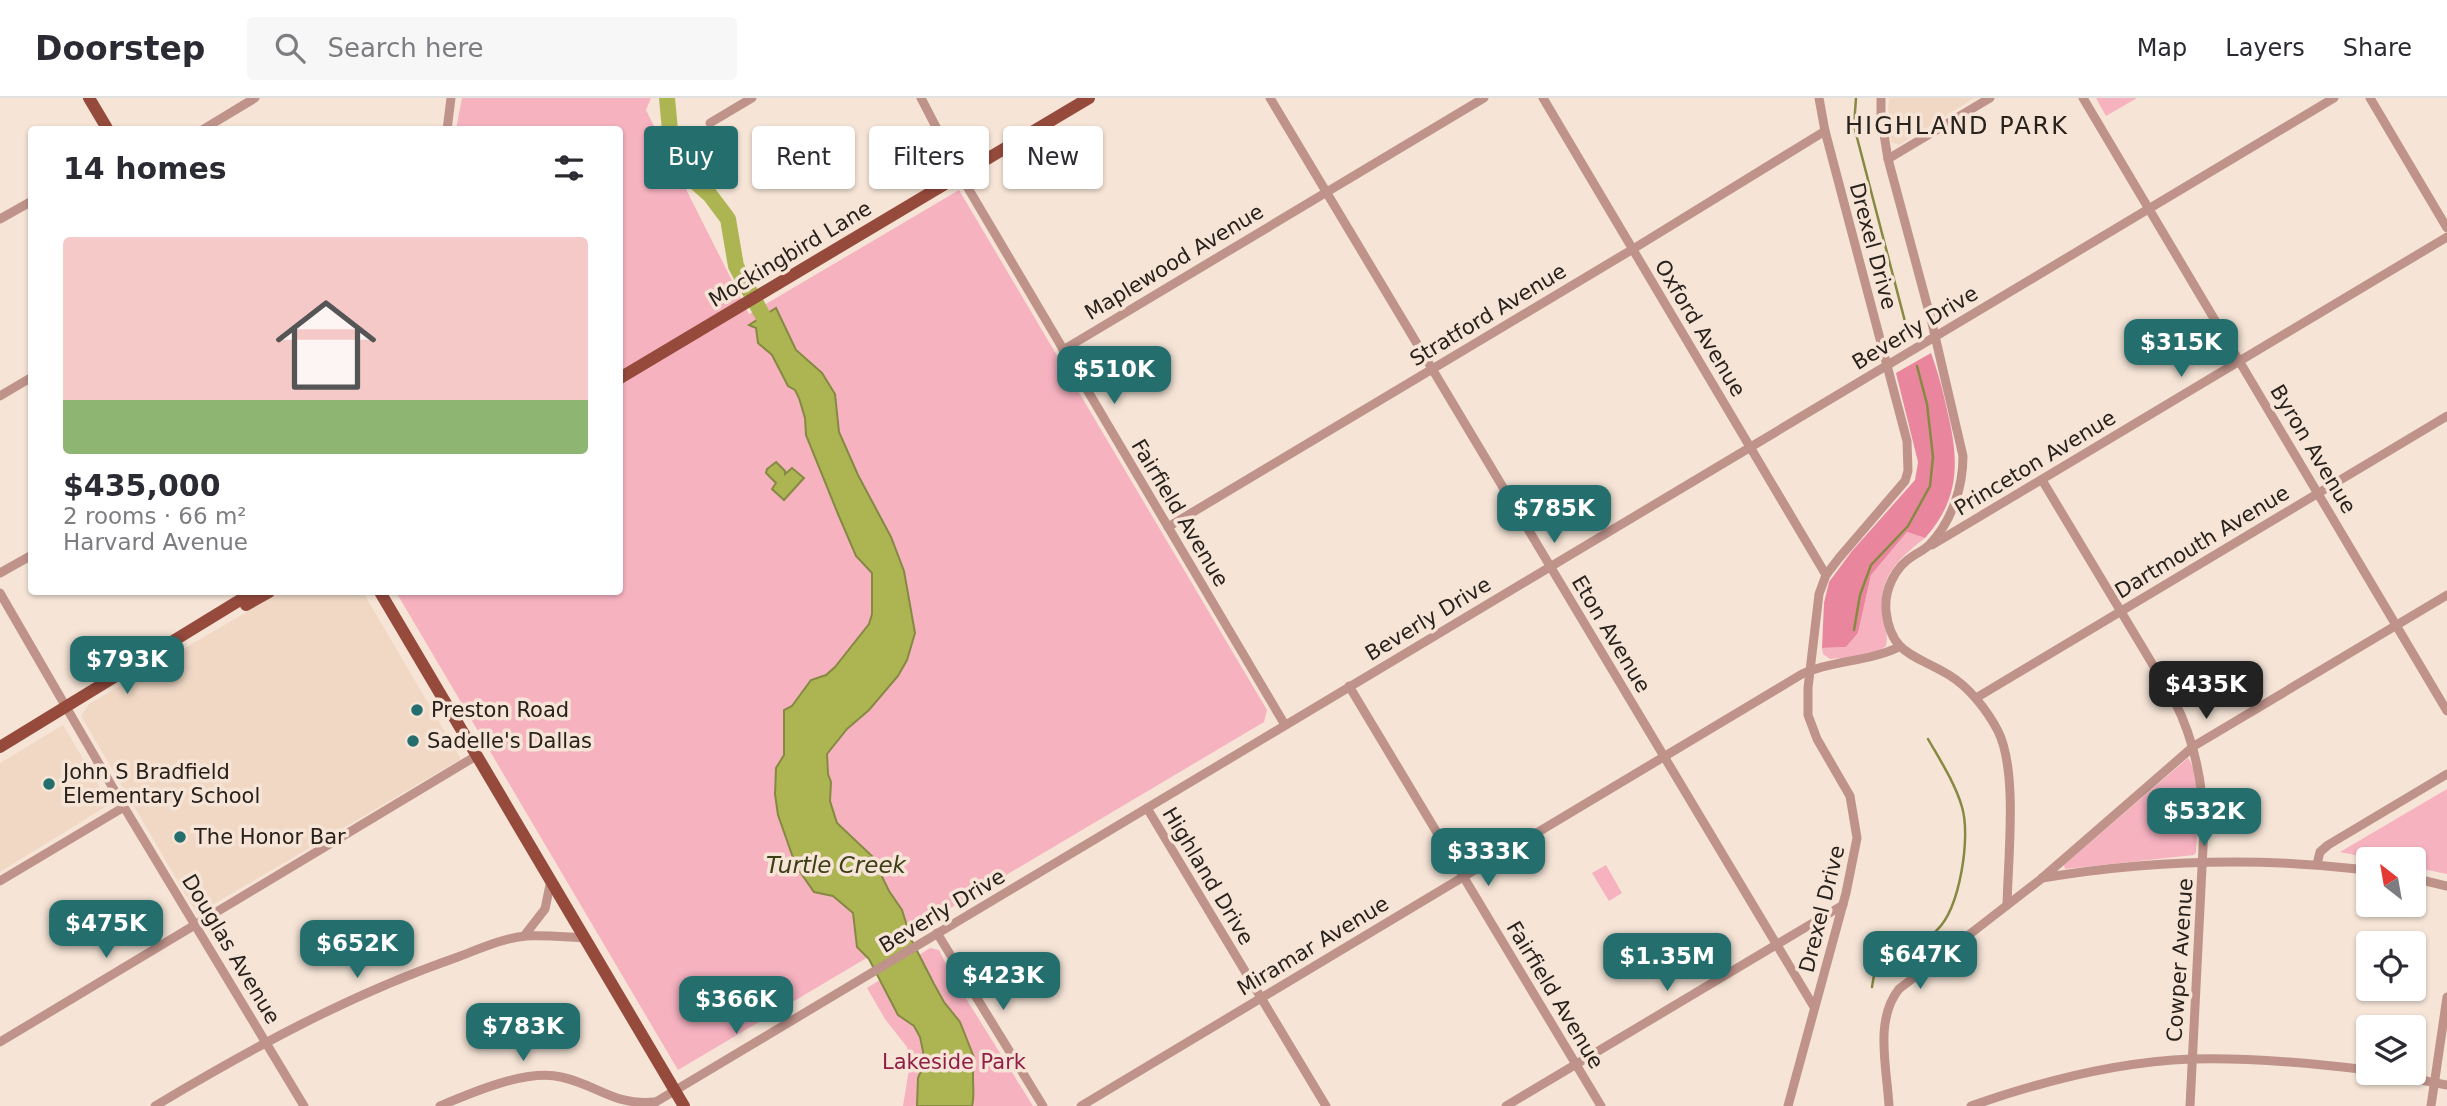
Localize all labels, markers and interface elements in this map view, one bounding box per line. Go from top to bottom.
search box [247,17,737,80]
text: Doorstep [35,29,205,68]
icon: search [271,29,309,67]
text: Search here [327,33,484,63]
text: Map [2137,34,2187,62]
text: Layers [2225,34,2305,62]
text: Share [2343,34,2412,62]
district label: HIGHLAND PARK [1845,112,2069,140]
chip: Buy [644,126,738,189]
chip: Rent [752,126,855,189]
chip: Filters [869,126,989,189]
chip: New [1003,126,1103,189]
icon: filters [550,149,588,187]
text: 14 homes [63,151,227,186]
street label: Drexel Drive [1845,180,1901,312]
street label: Mockingbird Lane [704,196,876,312]
street label: Maplewood Avenue [1080,199,1268,325]
street label: Oxford Avenue [1650,255,1750,401]
street label: Stratford Avenue [1406,259,1570,371]
street label: Beverly Drive [1848,281,1982,375]
icon: home [263,282,389,408]
pin: $315K [2132,320,2230,379]
text: $315K [2140,329,2222,355]
pin: $510K [1065,346,1163,406]
text: $510K [1073,356,1155,382]
street label: Byron Avenue [2265,380,2361,518]
street label: Princeton Avenue [1950,405,2120,521]
street label: Fairfield Avenue [1127,435,1233,591]
text: $435,000 [63,468,221,503]
street label: Dartmouth Avenue [2111,481,2293,603]
pin: $785K [1505,486,1603,545]
text: $785K [1513,495,1595,521]
text: 2 rooms · 66 m² [63,503,247,529]
text: Harvard Avenue [63,529,248,555]
street label: Eton Avenue [1567,571,1655,697]
street label: Beverly Drive [1361,572,1495,666]
pin: $793K [78,636,176,696]
text: $793K [86,646,168,672]
pin: $435K [2157,662,2255,721]
text: $435K [2165,671,2247,697]
place label: Preston Road [431,698,569,722]
marker: Preston Road [409,702,425,718]
place label: Sadelle's Dallas [427,729,592,753]
marker: Sadelle's Dallas [405,733,421,749]
place label: John S Bradfield Elementary School [61,760,260,808]
marker: John S Bradfield Elementary School [41,776,57,792]
pin: $532K [2155,788,2253,848]
text: $532K [2163,798,2245,824]
street label: Highland Drive [1157,803,1259,949]
place label: The Honor Bar [193,825,346,849]
pin: $333K [1439,828,1537,888]
marker: The Honor Bar [172,829,188,845]
text: $333K [1447,838,1529,864]
street label: Drexel Drive [1795,843,1849,975]
north arrow [2356,847,2426,917]
map controls [2356,847,2426,1085]
water label: Turtle Creek [766,852,908,878]
street label: Beverly Drive [875,864,1009,958]
street label: Douglas Avenue [177,870,285,1028]
street label: Cowper Avenue [2162,877,2198,1043]
street label: Miramar Avenue [1233,891,1393,1001]
pin: $475K [57,900,155,960]
text: $475K [65,910,147,936]
street label: Fairfield Avenue [1502,917,1608,1073]
pin: $652K [308,920,406,980]
text: $652K [316,930,398,956]
button: locate [2356,931,2426,1001]
pin: $647K [1871,932,1969,991]
pin: $1.35M [1610,934,1724,993]
text: $647K [1879,941,1961,967]
text: $1.35M [1619,943,1715,969]
pin: $423K [954,953,1052,1012]
text: $423K [962,962,1044,988]
pin: $366K [687,976,785,1036]
text: $366K [695,986,777,1012]
pin: $783K [474,1004,572,1063]
text: $783K [482,1013,564,1039]
button: layers [2356,1015,2426,1085]
park label: Lakeside Park [882,1050,1027,1074]

